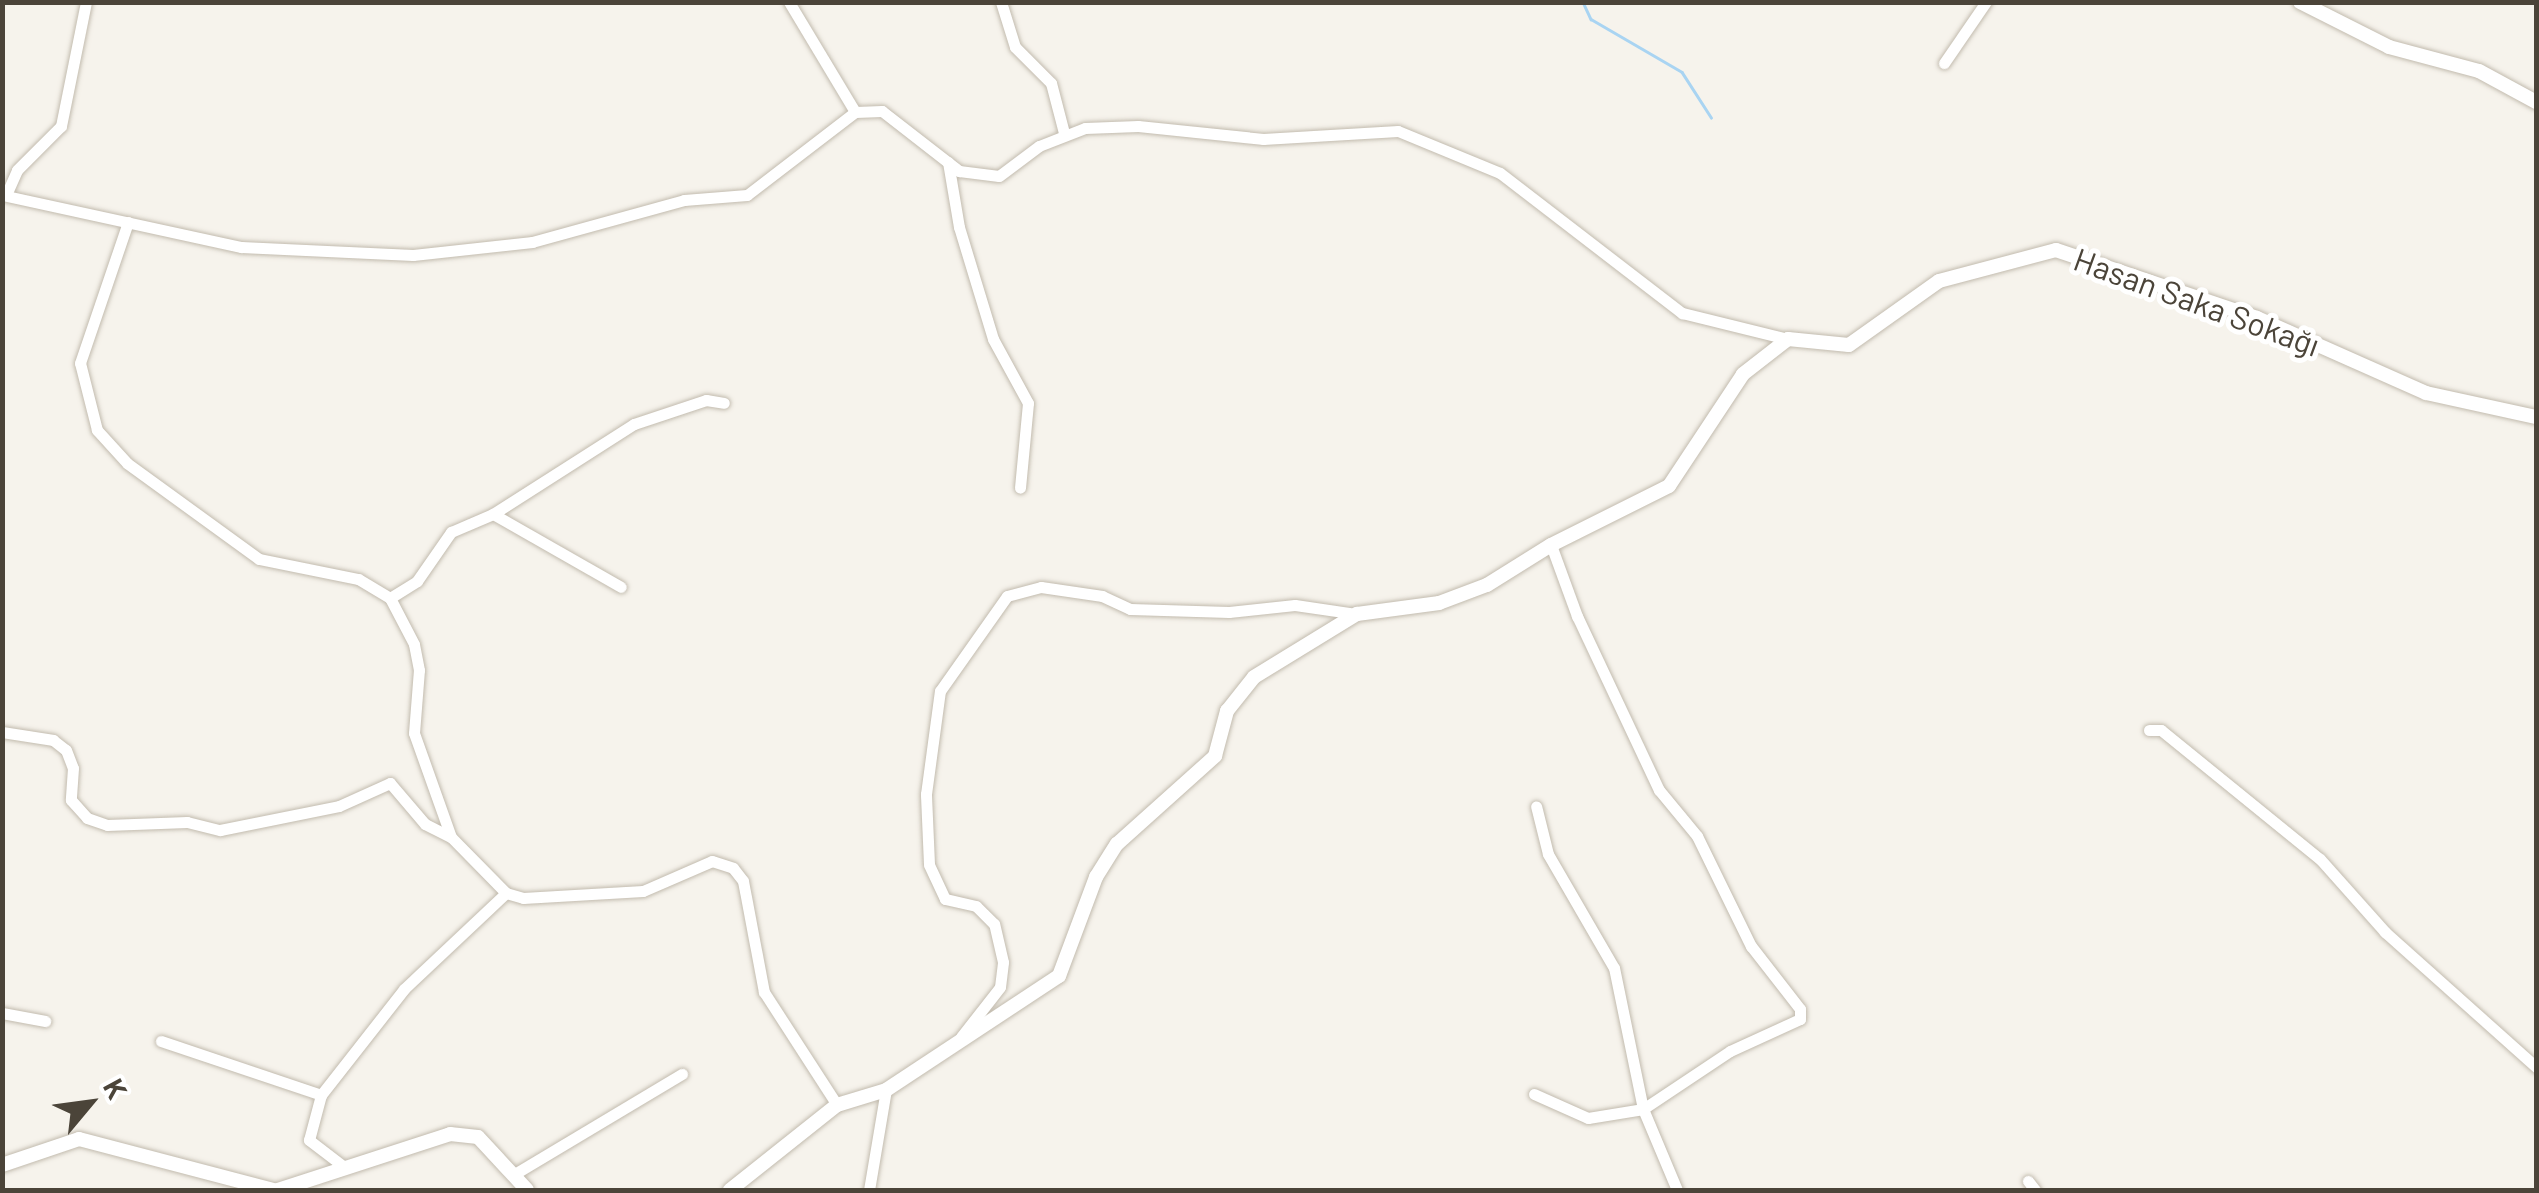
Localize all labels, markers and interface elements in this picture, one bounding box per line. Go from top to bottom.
street label: Hasan Saka Sokağı [2069,239,2325,363]
north arrow [40,1053,140,1153]
text: K [97,1073,135,1104]

